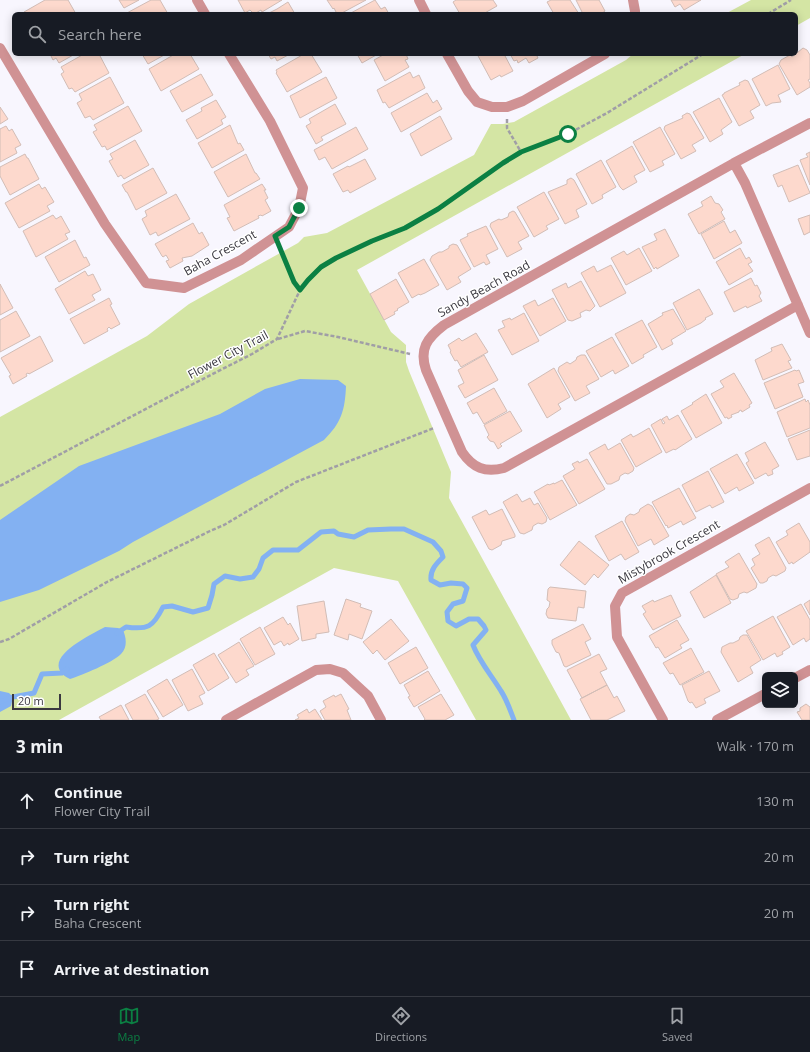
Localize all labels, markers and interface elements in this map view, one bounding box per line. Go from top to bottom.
search box [12,12,798,56]
icon: search [26,23,48,45]
text: Search here [58,24,142,44]
route start [559,125,577,143]
route end [290,199,308,217]
street label: Baha Crescent [180,226,259,280]
street label: Sandy Beach Road [435,256,533,321]
street label: Flower City Trail [185,326,271,383]
street label: Mistybrook Crescent [615,515,723,588]
map controls [762,672,798,708]
button: layers [762,672,798,708]
scale bar [12,692,61,711]
text: 20 m [18,693,44,708]
text: 3 min [16,735,63,758]
text: Walk · 170 m [717,737,794,755]
text: Continue [54,782,122,802]
icon: ahead [16,790,38,812]
text: 130 m [756,792,794,810]
text: Flower City Trail [54,802,150,820]
icon: right [16,846,38,868]
text: Turn right [54,847,129,867]
text: 20 m [764,848,794,866]
text: Turn right [54,894,129,914]
icon: right [16,902,38,924]
text: 20 m [764,904,794,922]
text: Baha Crescent [54,914,141,932]
icon: arrive [16,958,38,980]
text: Arrive at destination [54,959,209,979]
tab: Map [117,1005,140,1044]
tab: Directions [375,1005,427,1044]
tab: Saved [662,1005,693,1044]

